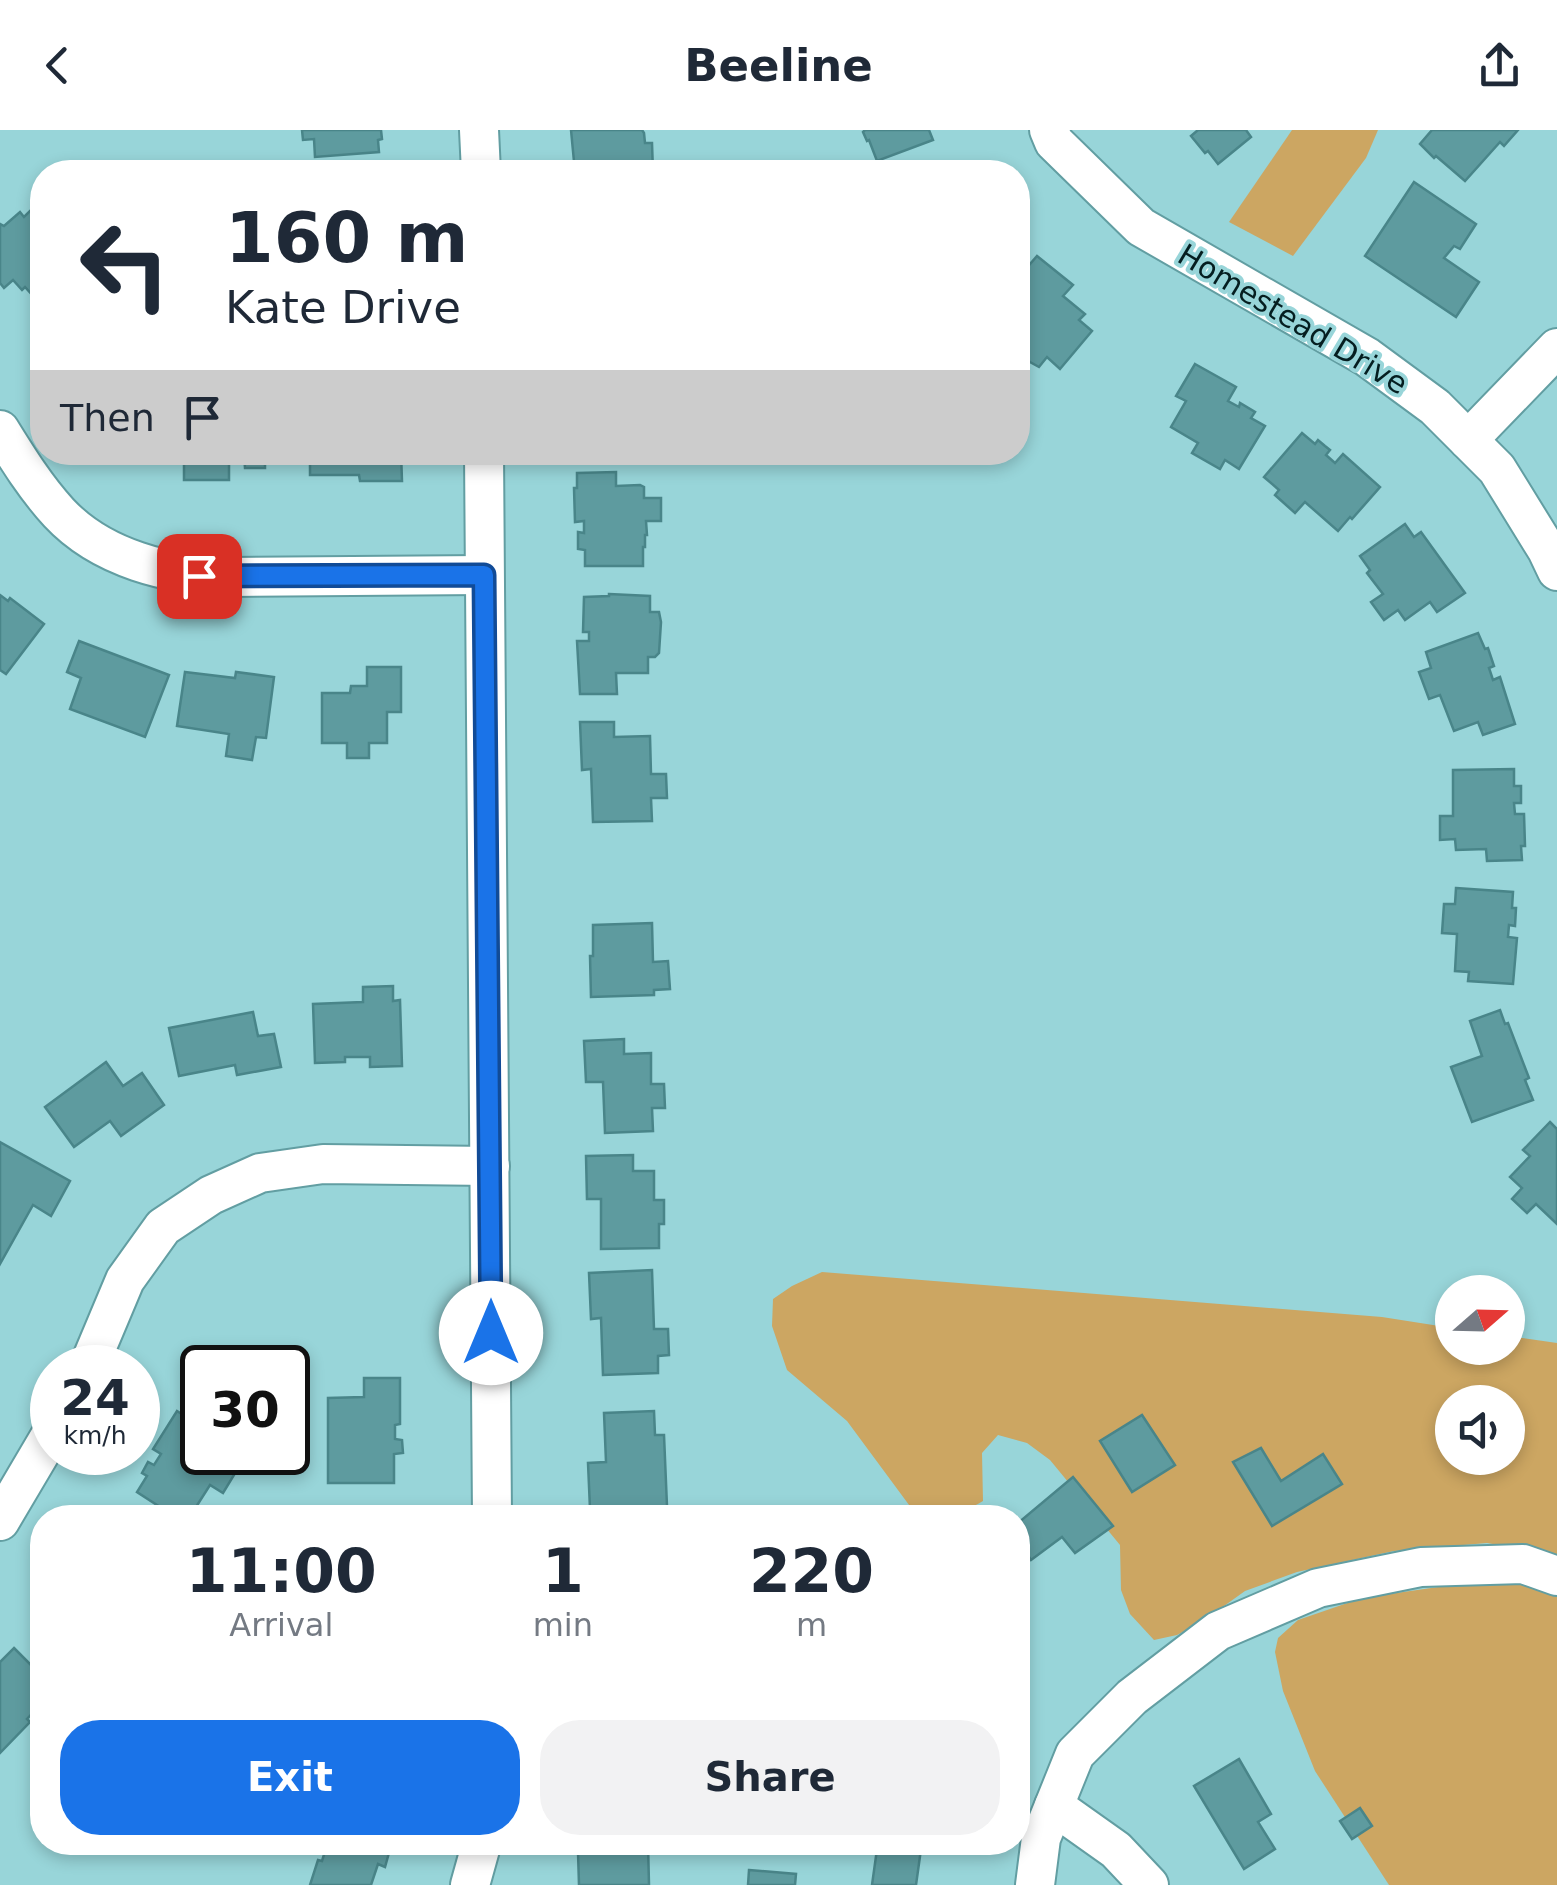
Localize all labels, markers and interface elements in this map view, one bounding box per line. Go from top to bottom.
icon: back [30,38,85,93]
icon: share [1472,38,1527,93]
text: Beeline [684,39,873,92]
text: 160 m [225,197,468,279]
icon: left [60,200,190,330]
street label: Homestead Drive [1172,237,1414,401]
text: Kate Drive [225,281,461,334]
icon: arrive [175,390,230,445]
text: Then [60,396,155,440]
pin [157,534,242,619]
icon: arrive [172,549,227,604]
north arrow [1435,1275,1525,1365]
map controls [1435,1275,1525,1475]
position arrow [439,1281,543,1385]
speed limit sign: 30 [180,1345,310,1475]
text: 24 [60,1369,130,1427]
button: sound [1435,1385,1525,1475]
text: km/h [63,1421,127,1450]
text: 11:00 [186,1536,377,1606]
text: 1 [542,1536,584,1606]
text: 220 [749,1536,874,1606]
text: Arrival [229,1606,333,1644]
text: min [533,1606,593,1644]
text: m [796,1606,827,1644]
button: Exit [60,1720,520,1835]
button: Share [540,1720,1000,1835]

